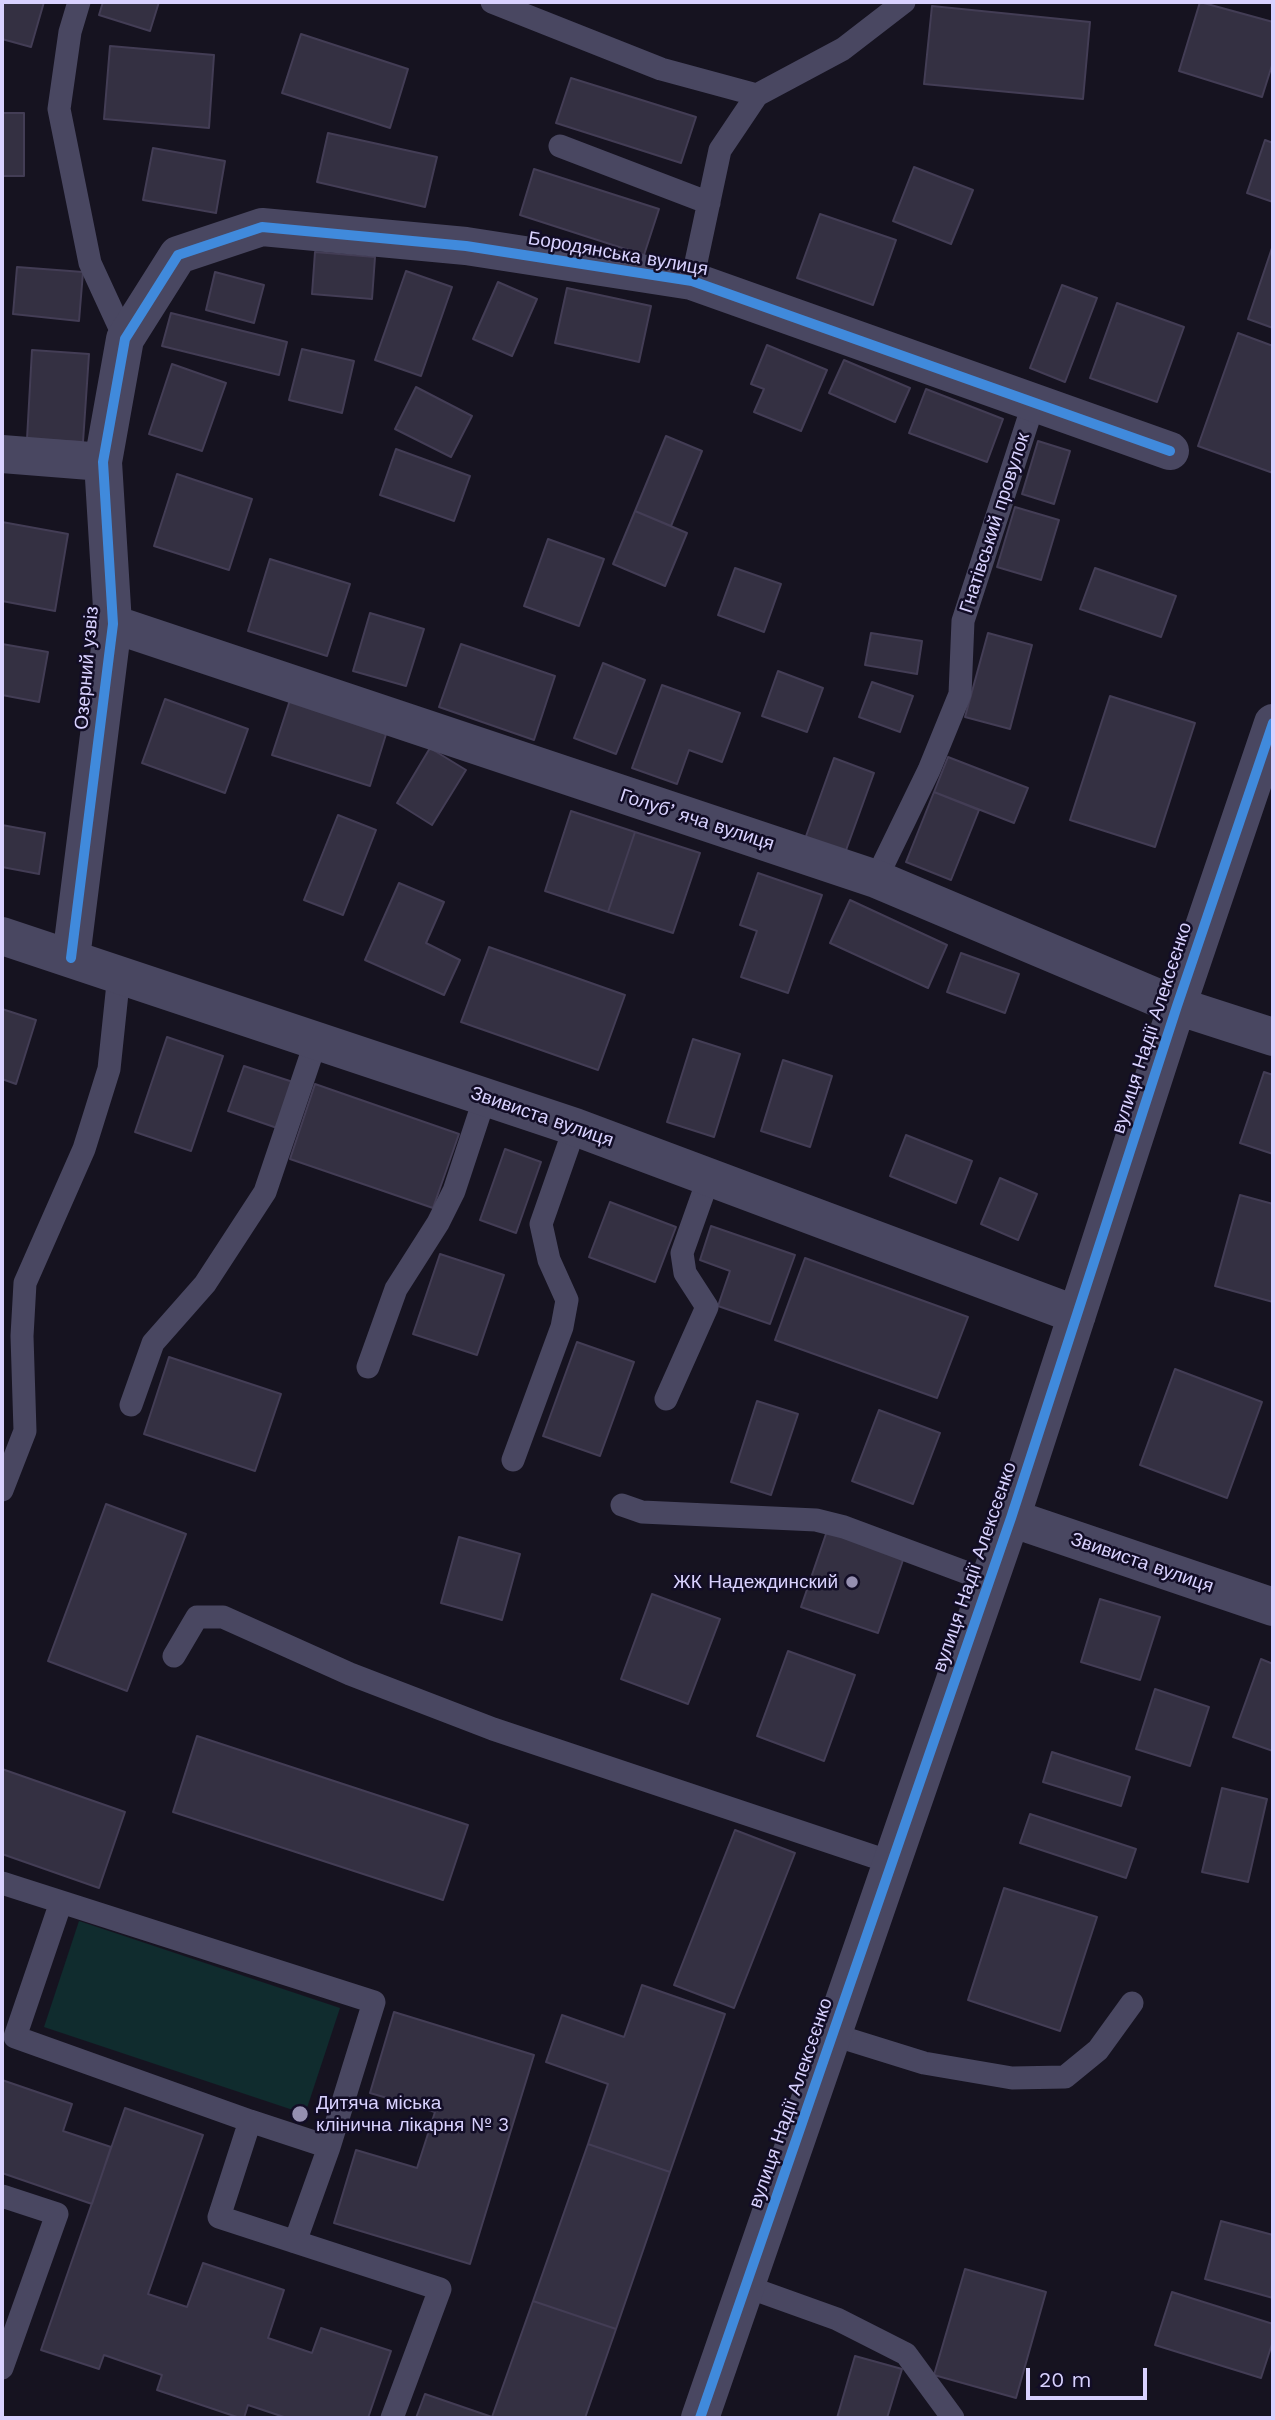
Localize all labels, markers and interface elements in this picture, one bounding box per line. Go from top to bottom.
street label: Бородянська вулиця [526,227,710,281]
street label: Гнатівський провулок [955,430,1035,616]
street label: Озерний узвіз [70,605,104,731]
street label: Голубʼяча вулиця [617,784,777,856]
street label: вулиця Надії Алексєєнко [1107,919,1197,1137]
street label: Звивиста вулиця [468,1082,616,1152]
street label: вулиця Надії Алексєєнко [928,1459,1022,1675]
street label: Звивиста вулиця [1068,1528,1216,1598]
place label: ЖК Надеждинский [673,1571,838,1593]
marker: ЖК Надеждинский [844,1574,860,1590]
street label: вулиця Надії Алексєєнко [744,1995,838,2211]
place label: Дитяча міська клінична лікарня № 3 [316,2092,509,2136]
marker: Дитяча міська клінична лікарня № 3 [290,2104,310,2124]
scale bar [1030,2354,1151,2398]
text: 20 m [1039,2367,1091,2392]

